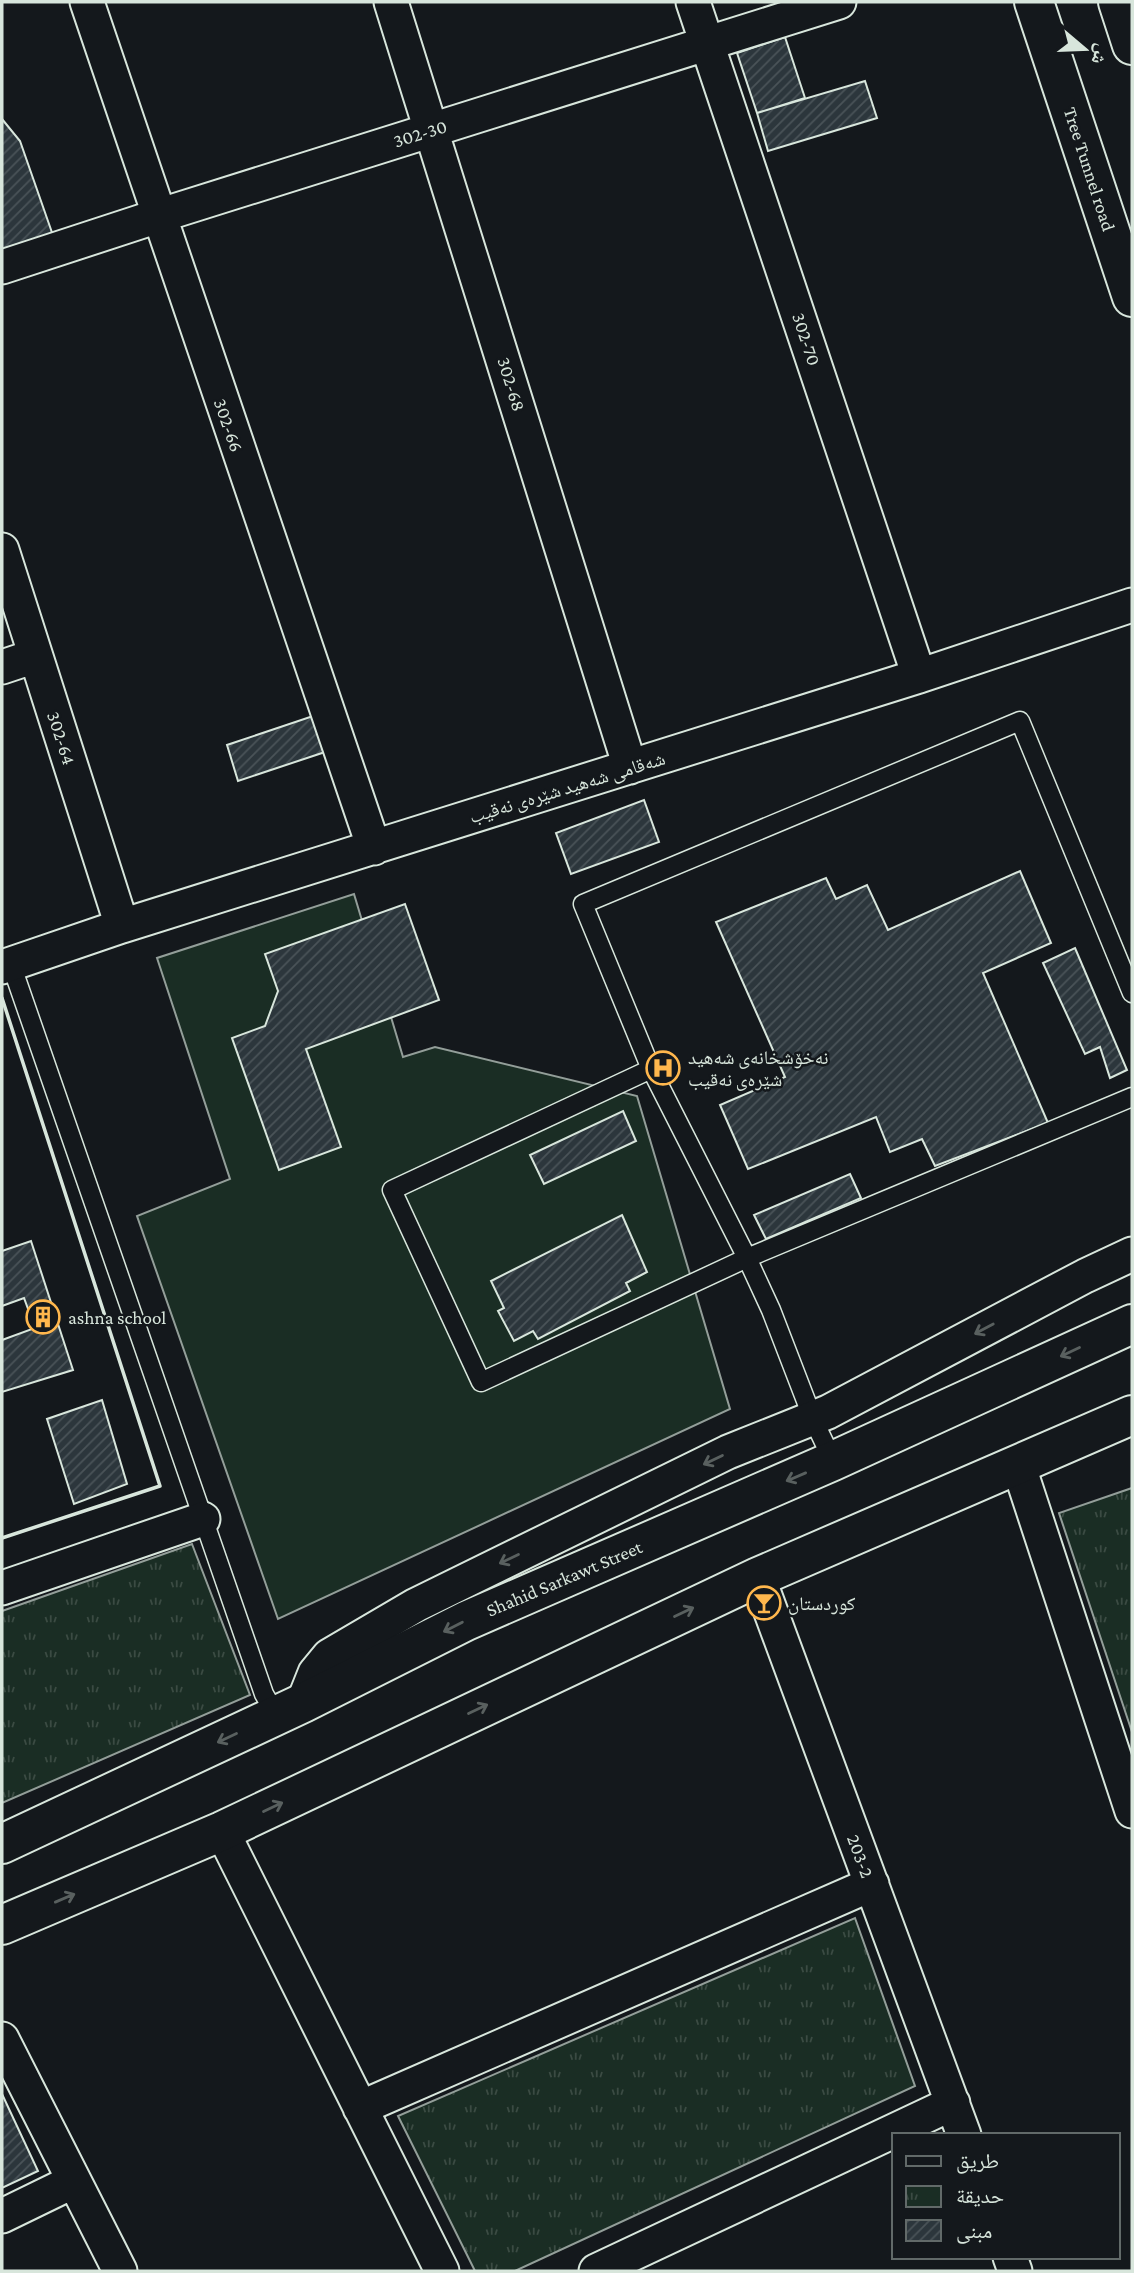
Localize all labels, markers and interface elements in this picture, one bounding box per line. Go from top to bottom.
north arrow [1050,14,1120,84]
text: ش [1086,41,1114,67]
street label: Tree Tunnel road [1060,104,1119,234]
street label: 302-30 [391,115,450,152]
street label: 302-70 [788,310,825,368]
street label: 302-68 [493,355,530,414]
street label: 302-66 [210,396,247,455]
street label: 302-64 [43,709,80,768]
street label: شەقامی شەهید شێرەی نەقیب [467,748,668,828]
place label: نەخۆشخانەی شەهید شێرەی نەقیب [688,1047,828,1091]
hospital icon: نەخۆشخانەی شەهید شێرەی نەقیب [644,1049,682,1087]
building icon: ashna school [24,1298,62,1336]
place label: ashna school [68,1307,166,1328]
one-way arrow [974,1323,995,1337]
one-way arrow [1060,1346,1081,1359]
one-way arrow [703,1453,724,1467]
one-way arrow [786,1471,808,1484]
street label: Shahid Sarkawt Street [483,1536,646,1621]
one-way arrow [499,1553,520,1567]
bar icon: كوردستان [745,1584,783,1622]
place label: كوردستان [788,1593,855,1615]
one-way arrow [673,1605,694,1618]
one-way arrow [443,1621,464,1635]
one-way arrow [468,1702,489,1715]
one-way arrow [217,1732,238,1745]
one-way arrow [262,1799,283,1813]
street label: 203-2 [843,1832,878,1881]
one-way arrow [53,1891,75,1904]
legend [892,2133,1120,2259]
text: طريق [956,2149,999,2174]
text: حديقة [956,2184,1004,2208]
text: مبنى [956,2219,992,2244]

